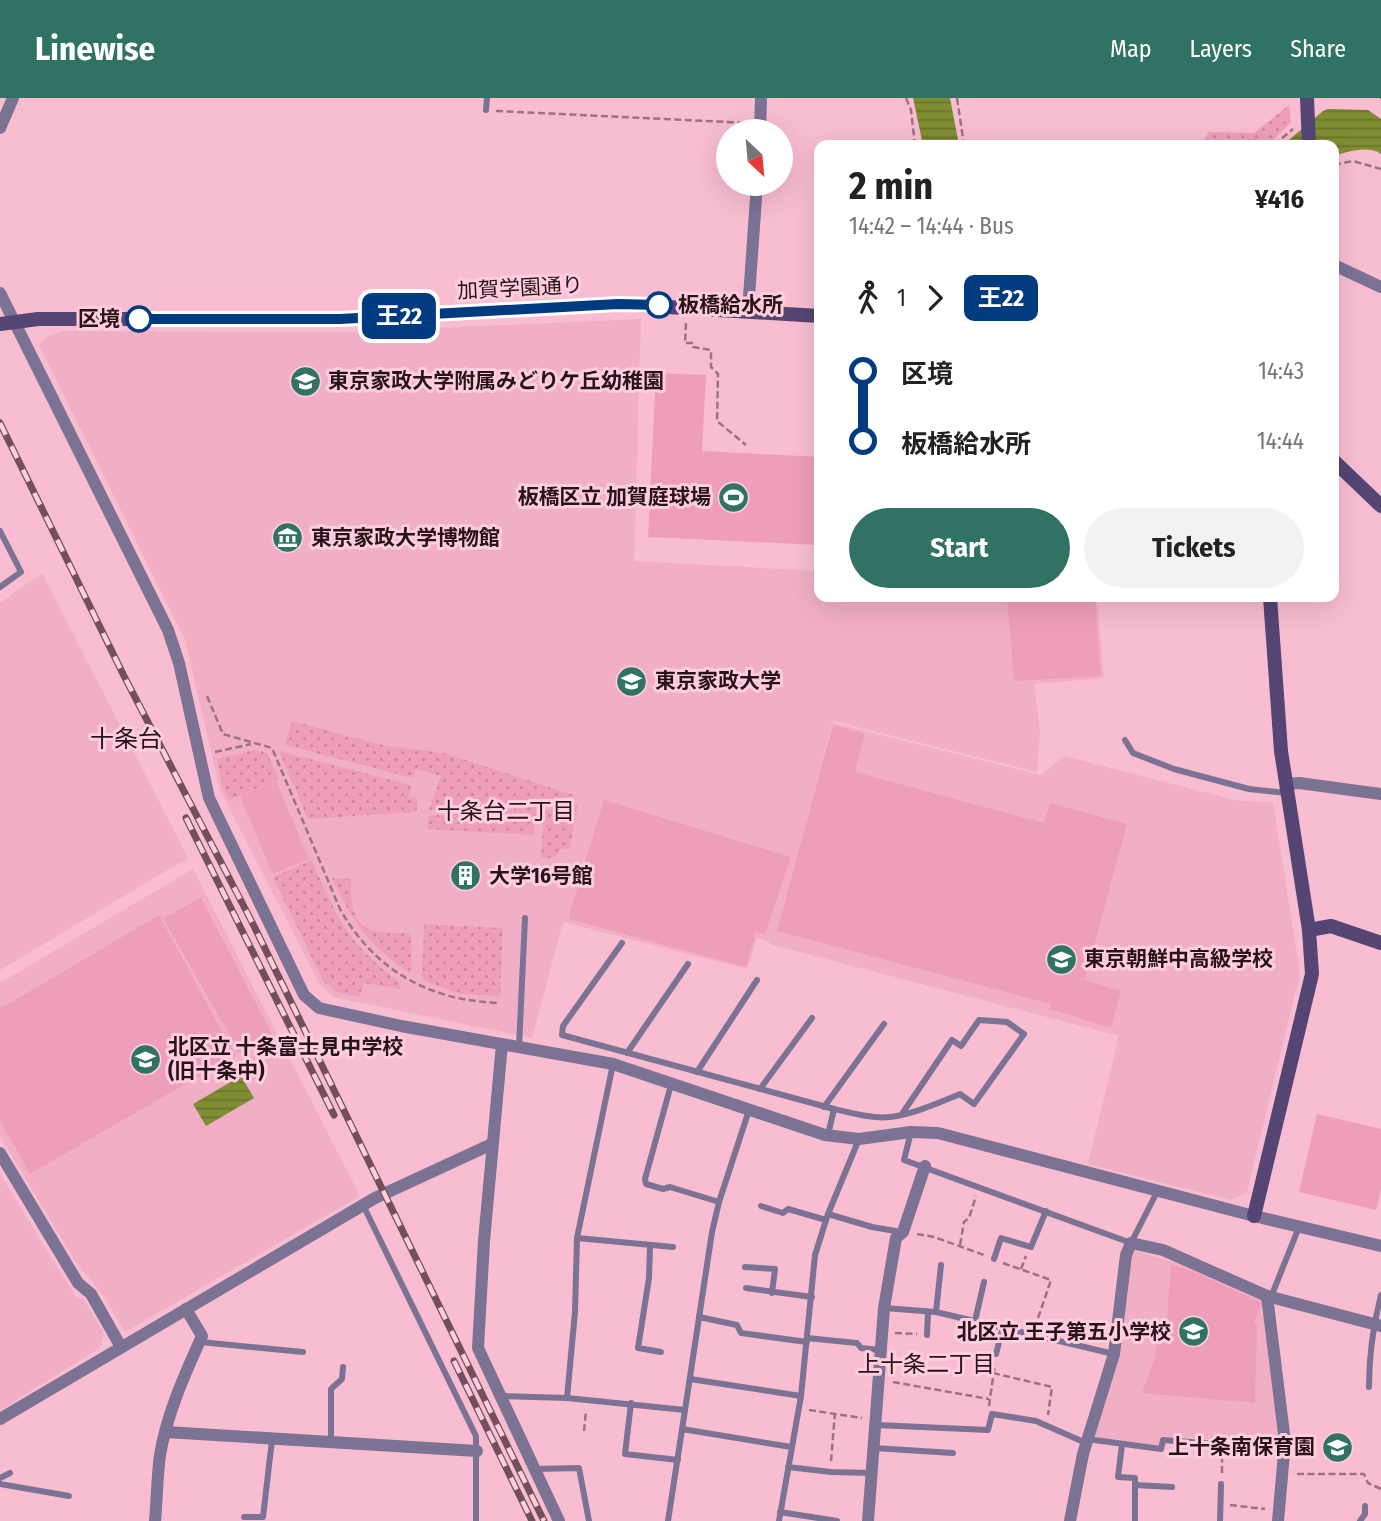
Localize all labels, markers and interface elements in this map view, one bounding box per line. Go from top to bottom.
text: Linewise [35,29,155,69]
text: Map [1110,35,1152,63]
text: Layers [1190,35,1252,63]
text: Share [1290,35,1346,63]
north arrow [716,119,793,196]
map controls [716,119,793,196]
text: 2 min [849,163,933,209]
text: ¥416 [1255,184,1304,215]
text: 14:42 – 14:44 · Bus [849,212,1014,240]
street label: 加賀学園通り [456,272,584,304]
icon: walk [849,279,887,317]
icon: forward [916,279,954,317]
text: 1 [897,284,906,312]
text: 王22 [978,284,1024,312]
marker: 板橋給水所 [646,292,672,318]
place label: 板橋給水所 [678,292,783,318]
line badge: 王22 [359,293,439,339]
text: 王22 [376,302,422,330]
place label: 区境 [78,306,120,332]
marker: 区境 [126,306,152,332]
text: 14:43 [1258,357,1304,385]
text: 区境 [901,359,953,390]
school or university icon: 東京家政大学附属みどりケ丘幼稚園 [288,364,322,398]
place label: 東京家政大学附属みどりケ丘幼稚園 [328,368,664,394]
text: 14:44 [1257,427,1304,455]
text: 板橋給水所 [901,429,1031,460]
sports icon: 板橋区立 加賀庭球場 [717,480,751,514]
place label: 板橋区立 加賀庭球場 [518,484,711,510]
button: Start [849,508,1070,588]
button: Tickets [1084,508,1304,588]
museum icon: 東京家政大学博物館 [271,521,305,555]
place label: 東京家政大学博物館 [311,525,500,551]
school or university icon: 東京家政大学 [615,664,649,698]
place label: 東京家政大学 [655,668,781,694]
district label: 十条台 [90,725,162,753]
district label: 十条台二丁目 [437,797,575,825]
building icon: 大学16号館 [449,859,483,893]
place label: 大学16号館 [489,863,593,889]
school or university icon: 東京朝鮮中高級学校 [1044,942,1078,976]
place label: 東京朝鮮中高級学校 [1084,946,1273,972]
place label: 北区立 十条富士見中学校 (旧十条中) [168,1034,403,1084]
school or university icon: 北区立 十条富士見中学校 (旧十条中) [128,1042,162,1076]
school or university icon: 北区立 王子第五小学校 [1177,1315,1211,1349]
place label: 北区立 王子第五小学校 [957,1319,1171,1345]
district label: 上十条二丁目 [857,1350,995,1378]
school or university icon: 上十条南保育園 [1321,1430,1355,1464]
place label: 上十条南保育園 [1168,1434,1315,1460]

